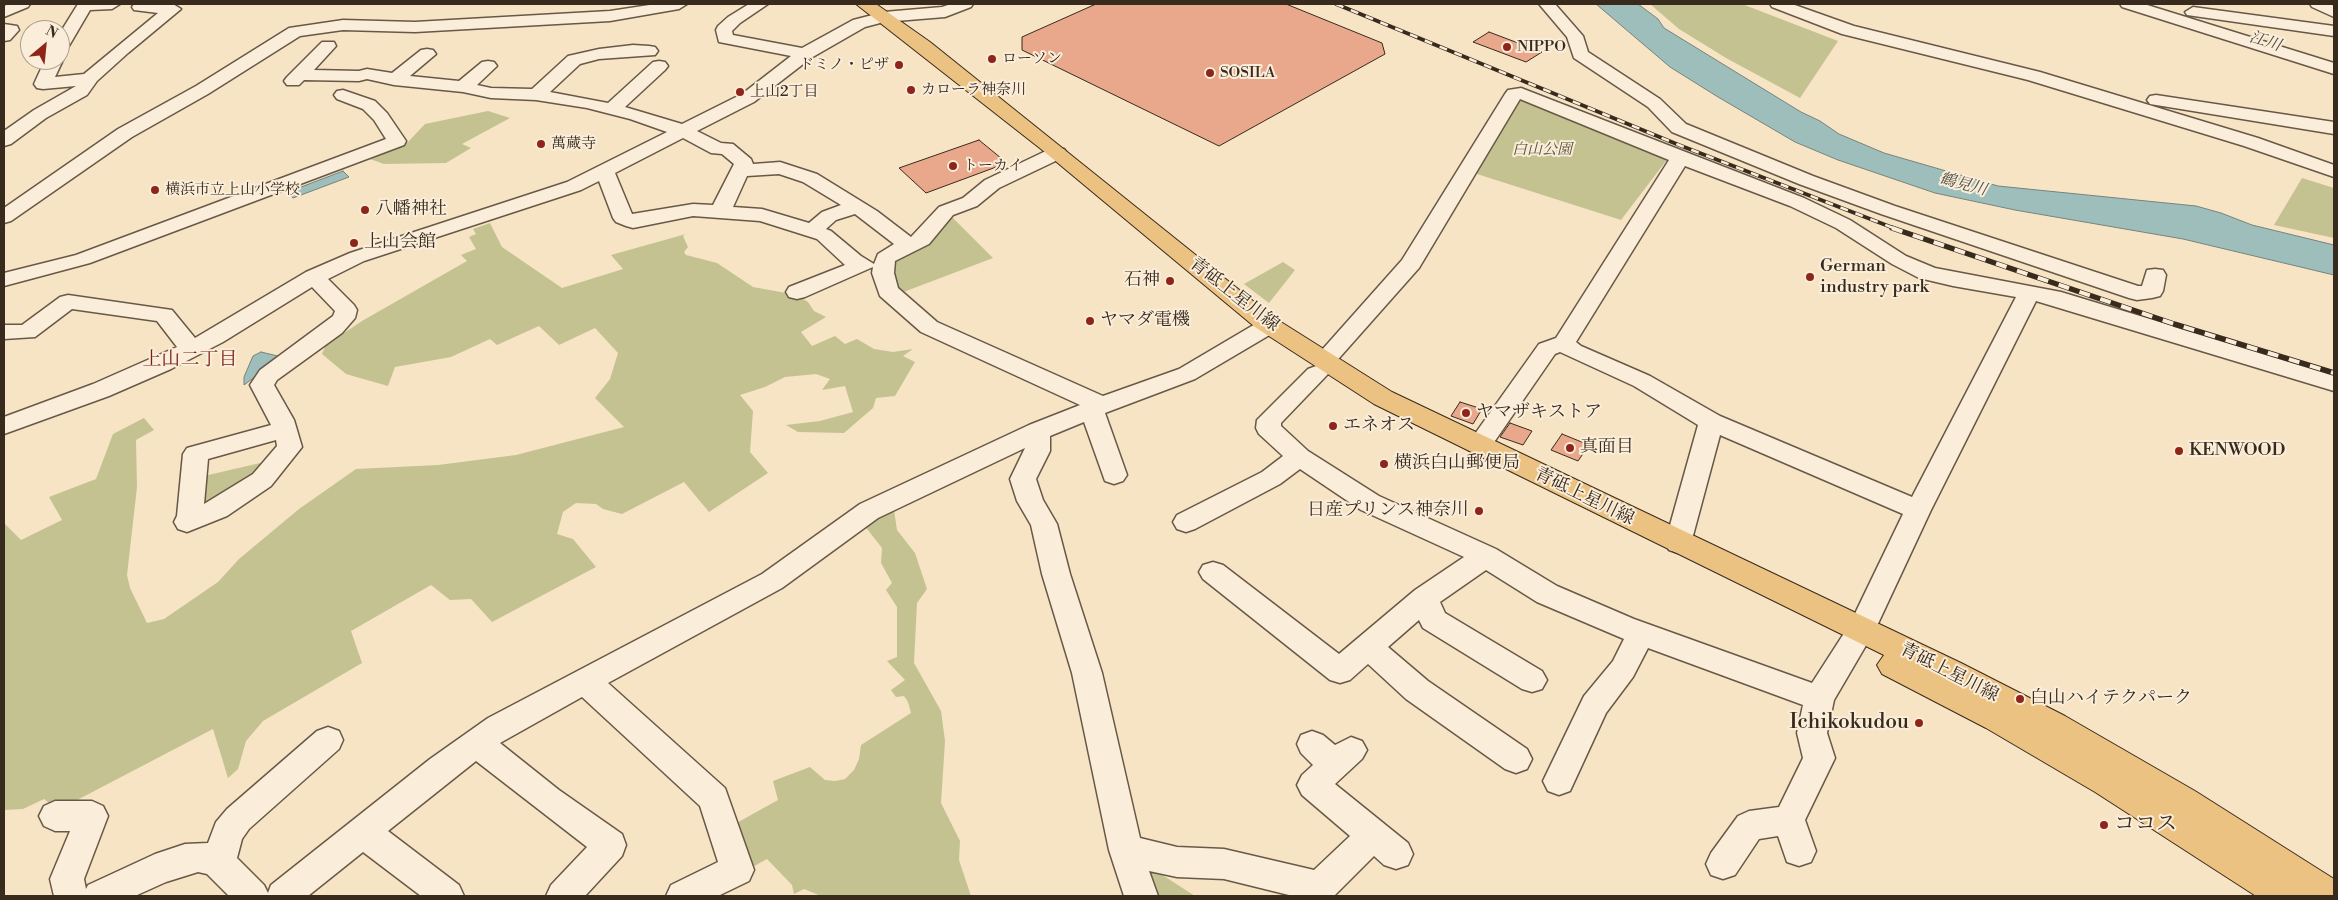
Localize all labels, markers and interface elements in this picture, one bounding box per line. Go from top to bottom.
north arrow [20,20,70,70]
text: N [42,22,61,43]
water label: 江川 [2247,28,2283,56]
place label: NIPPO [1517,38,1566,56]
marker: NIPPO [1501,41,1513,53]
place label: ローソン [1002,50,1062,68]
marker: ローソン [986,53,998,65]
place label: ドミノ・ピザ [799,56,889,74]
marker: ドミノ・ピザ [893,59,905,71]
place label: SOSILA [1220,64,1275,82]
marker: SOSILA [1204,67,1216,79]
place label: カローラ神奈川 [921,81,1026,99]
place label: 上山2丁目 [750,83,819,101]
marker: カローラ神奈川 [905,84,917,96]
marker: 上山2丁目 [734,86,746,98]
place label: 萬蔵寺 [551,135,596,153]
marker: 萬蔵寺 [535,138,547,150]
park label: 白山公園 [1512,141,1572,159]
place label: トーカイ [963,157,1023,175]
marker: トーカイ [947,160,959,172]
water label: 鶴見川 [1937,170,1989,200]
place label: 横浜市立上山小学校 [165,181,300,199]
marker: 横浜市立上山小学校 [149,184,161,196]
place label: 八幡神社 [375,199,447,221]
marker: 八幡神社 [359,204,371,216]
place label: 上山会館 [364,232,436,254]
marker: 上山会館 [348,237,360,249]
street label: 青砥上星川線 [1185,253,1283,337]
place label: German industry park [1820,256,1929,298]
place label: 石神 [1124,270,1160,292]
marker: German industry park [1804,271,1816,283]
marker: 石神 [1164,275,1176,287]
place label: ヤマダ電機 [1100,310,1190,332]
marker: ヤマダ電機 [1084,315,1096,327]
district label: 上山二丁目 [143,349,237,371]
place label: ヤマザキストア [1476,402,1602,424]
marker: ヤマザキストア [1460,407,1472,419]
place label: エネオス [1343,415,1415,437]
marker: エネオス [1327,420,1339,432]
place label: 真面目 [1580,437,1634,459]
place label: KENWOOD [2189,440,2286,462]
marker: 真面目 [1564,442,1576,454]
marker: KENWOOD [2173,445,2185,457]
place label: 横浜白山郵便局 [1394,453,1520,475]
marker: 横浜白山郵便局 [1378,458,1390,470]
street label: 青砥上星川線 [1531,464,1637,530]
place label: 日産プリンス神奈川 [1307,500,1469,522]
marker: 日産プリンス神奈川 [1473,505,1485,517]
street label: 青砥上星川線 [1896,639,2002,707]
place label: 白山ハイテクパーク [2030,688,2192,710]
marker: 白山ハイテクパーク [2014,693,2026,705]
place label: Ichikokudou [1789,710,1909,736]
marker: Ichikokudou [1913,717,1925,729]
place label: ココス [2114,812,2177,838]
marker: ココス [2098,819,2110,831]

